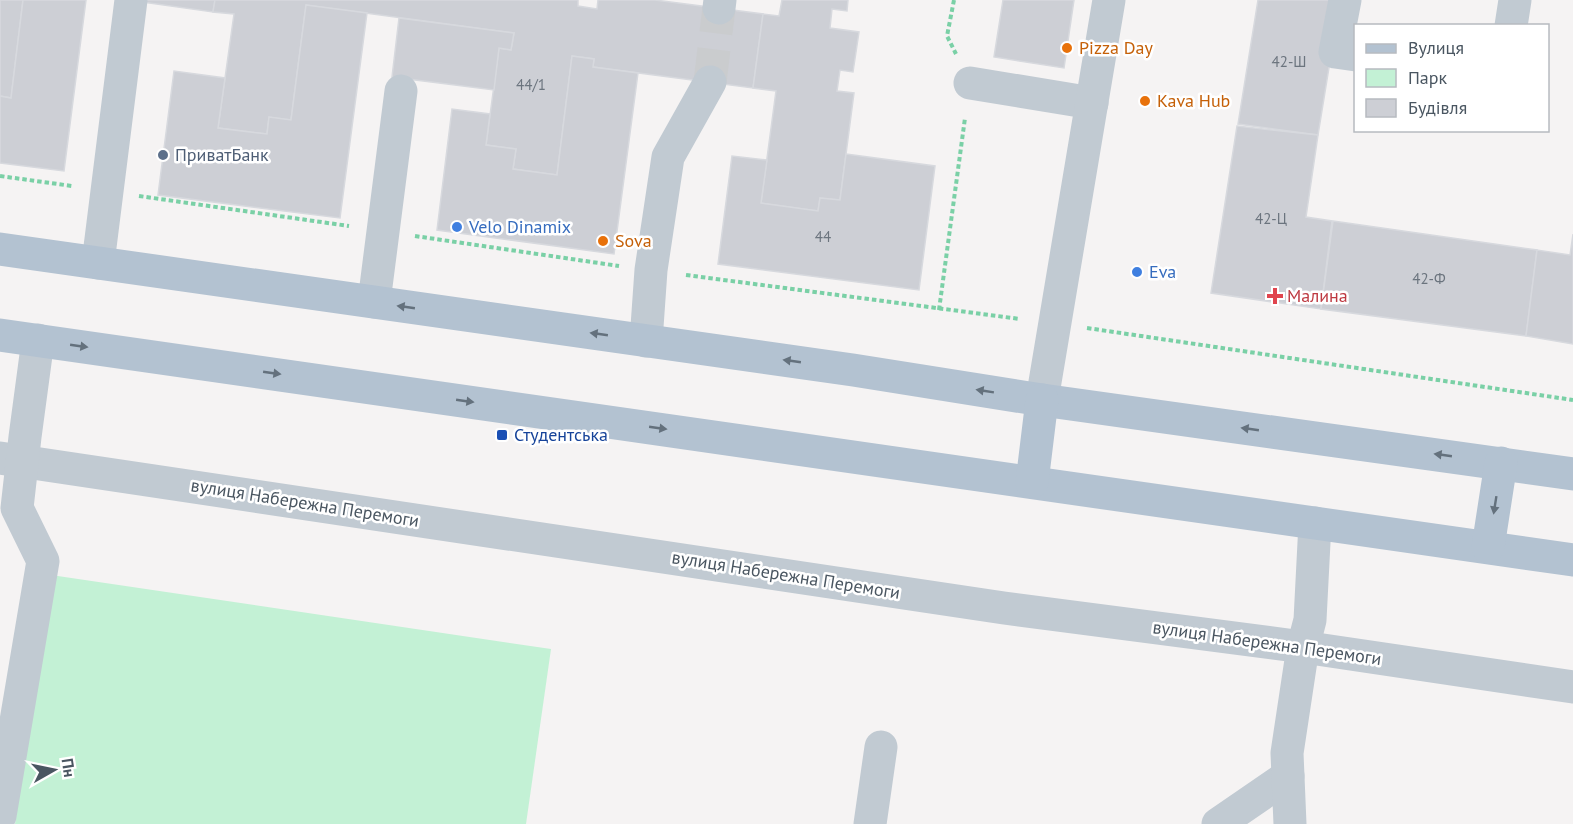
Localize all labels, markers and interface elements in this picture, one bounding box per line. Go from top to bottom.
legend [1354,24,1549,132]
place label: Pizza Day [1079,36,1153,59]
text: Вулиця [1408,36,1464,59]
marker: Pizza Day [1060,41,1074,55]
house number: 42-Ш [1272,52,1306,71]
text: Парк [1408,66,1448,89]
house number: 44/1 [516,75,546,94]
place label: Kava Hub [1157,89,1230,112]
marker: Kava Hub [1138,94,1152,108]
text: Будівля [1408,96,1467,119]
place label: ПриватБанк [175,143,269,166]
marker: ПриватБанк [156,148,170,162]
house number: 42-Ц [1255,209,1287,228]
place label: Velo Dinamix [468,215,571,238]
marker: Velo Dinamix [450,220,464,234]
house number: 44 [815,227,831,246]
place label: Sova [615,229,652,252]
marker: Sova [596,234,610,248]
place label: Eva [1149,260,1176,283]
marker: Eva [1130,265,1144,279]
house number: 42-Ф [1412,269,1446,288]
place label: Малина [1287,284,1348,307]
marker: Малина [1268,289,1282,303]
one-way arrow [396,302,415,311]
one-way arrow [589,330,608,339]
one-way arrow [69,342,88,351]
one-way arrow [782,357,801,366]
one-way arrow [262,369,281,378]
one-way arrow [975,386,994,395]
one-way arrow [455,396,474,405]
place label: Студентська [514,423,608,446]
one-way arrow [649,424,668,433]
one-way arrow [1241,424,1260,433]
marker: Студентська [495,428,509,442]
one-way arrow [1434,450,1453,460]
street label: вулиця Набережна Перемоги [189,473,421,532]
one-way arrow [1490,496,1499,515]
street label: вулиця Набережна Перемоги [670,545,902,604]
street label: вулиця Набережна Перемоги [1151,615,1383,670]
north arrow [24,740,84,800]
text: Пн [57,757,80,779]

